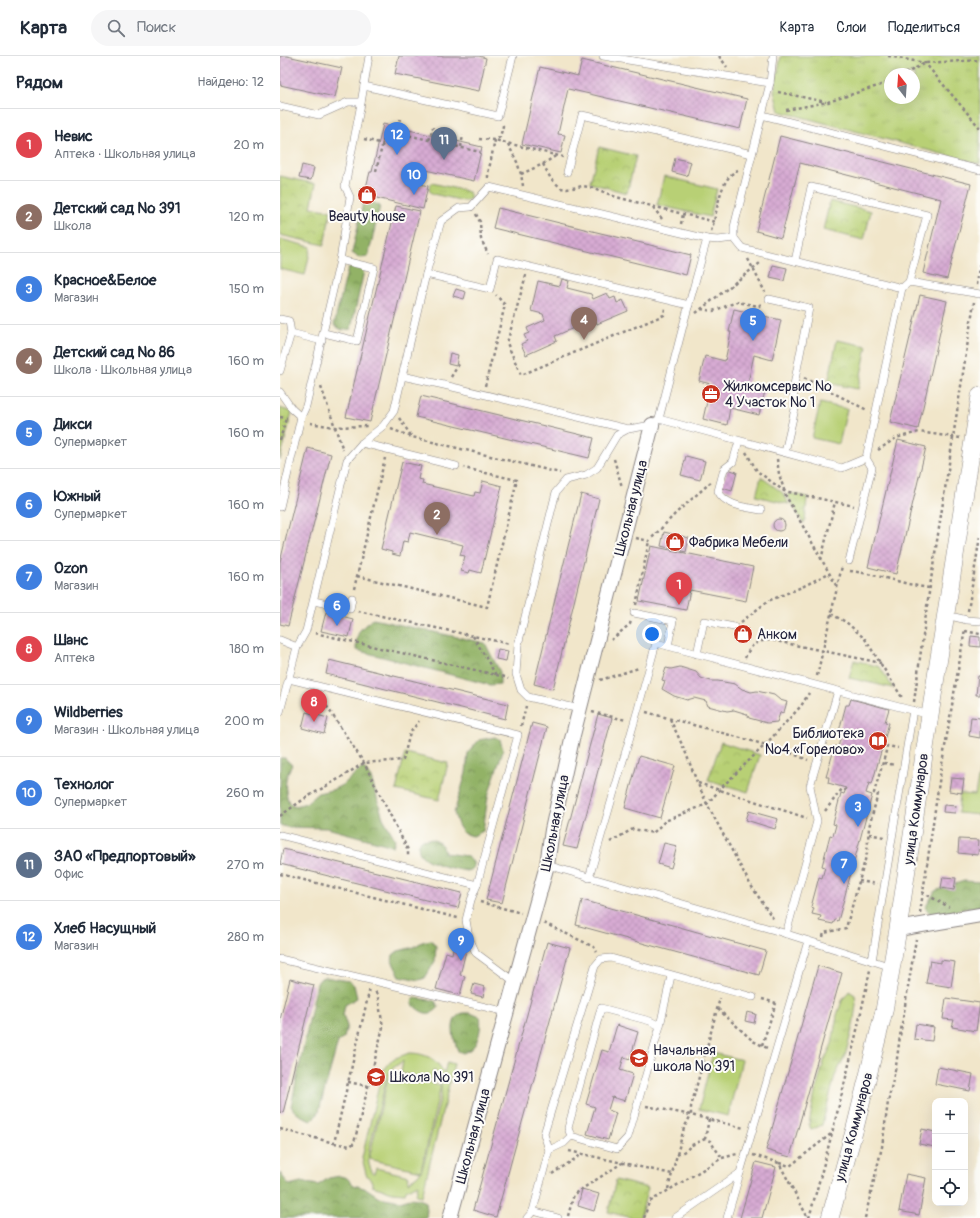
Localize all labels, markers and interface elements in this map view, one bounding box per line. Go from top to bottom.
search box [91,10,371,46]
text: Карта [20,16,67,40]
icon: search [105,17,127,39]
text: Поиск [137,18,176,37]
text: Карта [780,19,814,36]
text: Слои [836,19,866,36]
text: Поделиться [888,19,960,36]
north arrow [884,68,920,104]
text: Рядом [16,72,63,93]
text: Найдено: 12 [197,74,264,90]
pin: 12 [384,122,410,155]
text: Невис [54,127,93,146]
pin: 11 [431,127,457,160]
text: 1 [26,137,32,153]
text: 20 m [233,137,264,153]
text: Аптека · Школьная улица [54,146,196,162]
pin: 10 [401,162,427,195]
shop icon: Beauty house [356,184,378,206]
text: Детский сад № 391 [54,199,181,218]
place label: Beauty house [328,208,406,225]
text: 2 [25,209,33,225]
text: 120 m [228,209,264,225]
text: Школа [54,218,91,234]
text: Красное&Белое [54,271,156,290]
text: 3 [25,281,33,297]
text: 150 m [229,281,264,297]
text: Магазин [54,290,98,306]
pin: 4 [571,307,597,340]
pin: 5 [740,308,766,341]
text: Детский сад № 86 [54,343,175,362]
text: 4 [25,353,33,369]
text: 160 m [228,353,264,369]
text: Школа · Школьная улица [54,362,192,378]
place label: Жилкомсервис № 4 Участок № 1 [723,378,832,411]
office icon: Жилкомсервис № 4 Участок № 1 [700,383,722,405]
text: Дикси [54,415,92,434]
text: 5 [25,425,33,441]
text: 160 m [228,425,264,441]
text: Супермаркет [54,434,127,450]
street label: Школьная улица [611,458,651,558]
text: Южный [54,487,101,506]
text: 6 [25,497,33,513]
text: 160 m [228,497,264,513]
pin: 2 [424,502,450,535]
text: Супермаркет [54,506,127,522]
shop icon: Фабрика Мебели [664,531,686,553]
place label: Фабрика Мебели [689,534,788,551]
text: Ozon [54,559,88,578]
text: 7 [26,569,32,585]
text: 160 m [228,569,264,585]
pin: 1 [666,572,692,605]
text: Магазин [54,578,98,594]
pin: 6 [324,593,350,626]
shop icon: Анком [732,623,754,645]
your location [642,624,662,644]
place label: Анком [757,626,797,643]
text: Шанс [54,631,88,650]
text: 8 [26,641,32,657]
text: 180 m [229,641,264,657]
text: Аптека [54,650,95,666]
pin: 8 [301,689,327,722]
text: Wildberries [54,703,123,722]
text: 9 [26,713,32,729]
text: 200 m [225,713,264,729]
text: Магазин · Школьная улица [54,722,199,738]
place label: Библиотека №4 «Горелово» [765,725,864,758]
library icon: Библиотека №4 «Горелово» [867,730,889,752]
street label: улица Коммунаров [900,752,932,867]
street label: Школьная улица [537,773,573,873]
text: Технолог [54,775,114,794]
text: 10 [22,785,36,801]
text: 260 m [226,785,264,801]
text: Супермаркет [54,794,127,810]
pin: 3 [845,794,871,827]
text: ЗАО «Предпортовый» [54,847,196,866]
pin: 7 [831,851,857,884]
text: 11 [24,857,34,873]
text: 270 m [227,857,264,873]
text: Офис [54,866,84,882]
text: Хлеб Насущный [54,919,156,938]
pin: 9 [448,928,474,961]
text: 12 [23,929,35,945]
text: 280 m [227,929,264,945]
text: Магазин [54,938,98,954]
place label: Начальная школа № 391 [653,1042,735,1075]
school or university icon: Начальная школа № 391 [628,1047,650,1069]
school or university icon: Школа № 391 [365,1066,387,1088]
place label: Школа № 391 [390,1069,474,1086]
street label: улица Коммунаров [831,1070,877,1184]
street label: Школьная улица [452,1086,494,1186]
map controls [932,1098,968,1206]
button: + [932,1098,968,1134]
button: − [932,1134,968,1170]
button: locate [932,1170,968,1206]

